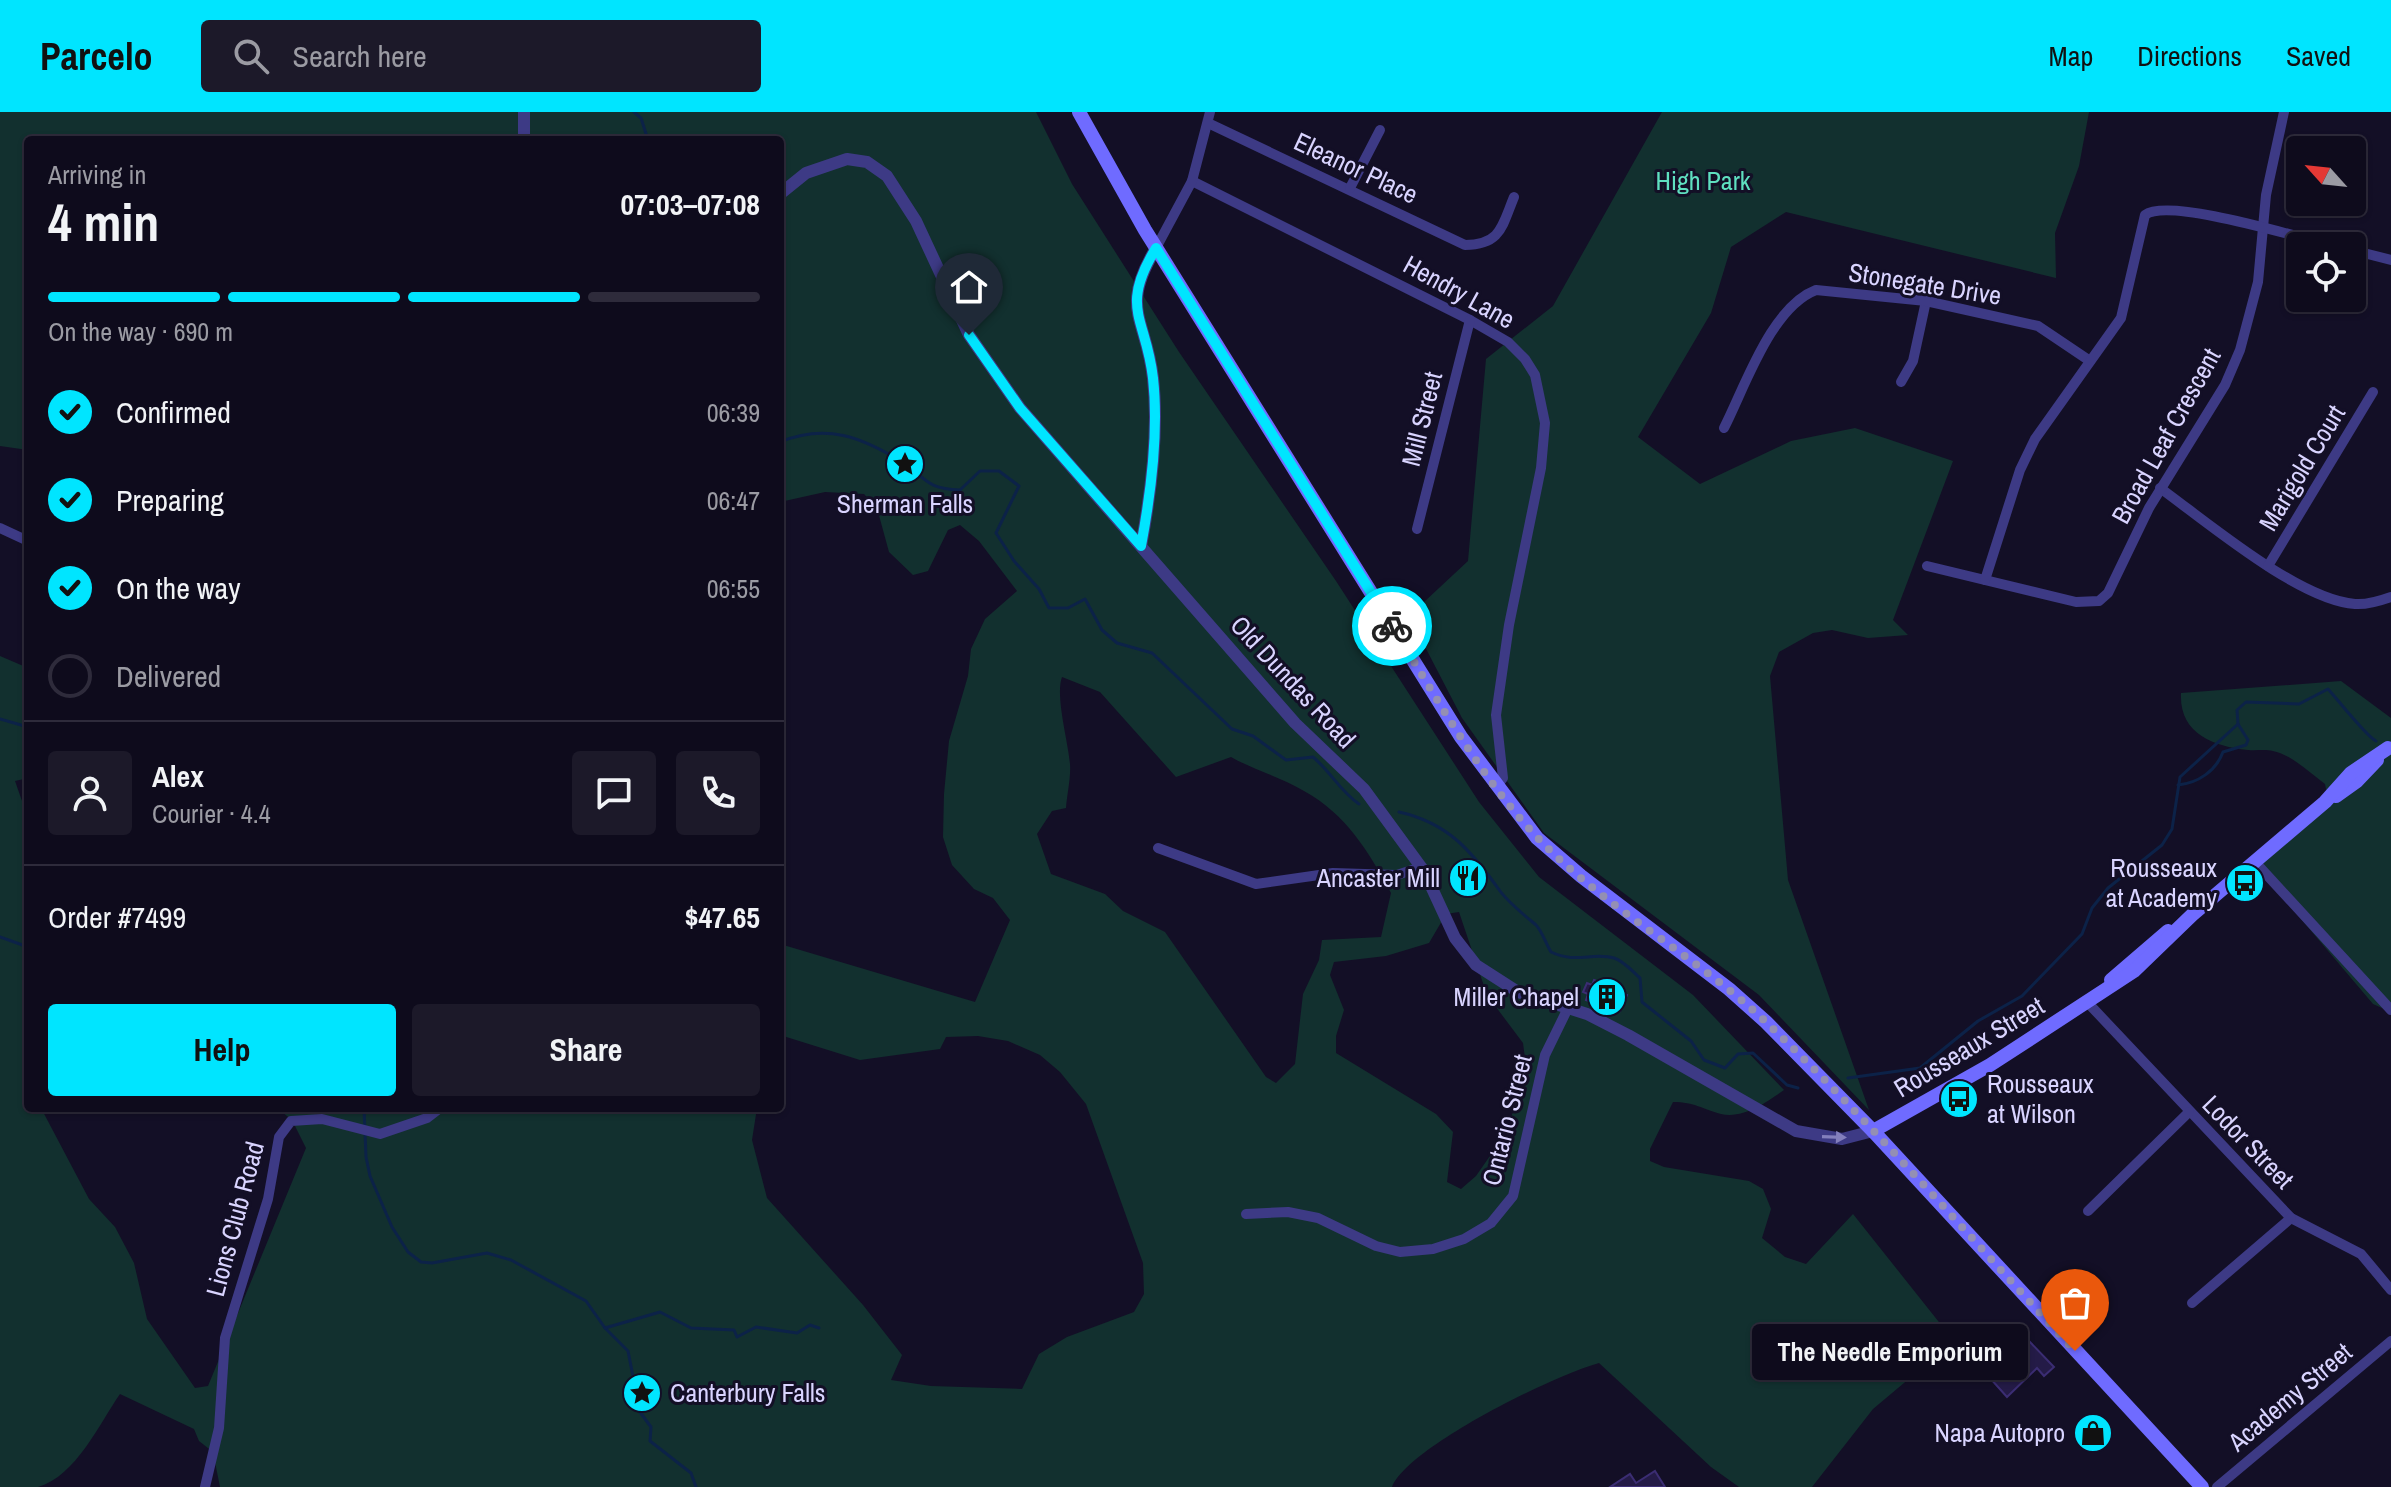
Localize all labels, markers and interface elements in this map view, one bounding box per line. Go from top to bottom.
search box [201,20,761,92]
text: Parcelo [40,31,153,82]
icon: search [229,34,273,78]
text: Search here [293,36,427,76]
text: Map [2049,37,2093,75]
text: Directions [2137,37,2242,75]
text: Saved [2286,37,2351,75]
street label: Eleanor Place [1289,124,1424,211]
north arrow [2286,136,2366,216]
map controls [2286,136,2366,312]
text: Arriving in [48,157,146,192]
park label: High Park [1656,163,1751,198]
text: 07:03–07:08 [621,184,760,224]
text: 4 min [48,187,159,257]
button: locate [2286,232,2366,312]
street label: Hendry Lane [1397,247,1521,336]
pin [935,253,1003,335]
street label: Stonegate Drive [1846,254,2004,313]
icon: home [947,265,991,309]
text: On the way · 690 m [48,314,233,349]
street label: Broad Leaf Crescent [2103,342,2228,530]
street label: Mill Street [1393,368,1450,470]
icon: check [48,390,92,434]
text: Confirmed [116,392,231,432]
text: 06:39 [707,395,760,430]
street label: Marigold Court [2250,398,2353,537]
place icon: Sherman Falls [884,443,926,485]
icon: check [48,478,92,522]
text: Preparing [116,480,224,520]
text: 06:47 [707,483,760,518]
place label: Sherman Falls [837,486,973,521]
icon: check [48,566,92,610]
text: On the way [116,568,240,608]
text: 06:55 [707,571,760,606]
courier [1352,586,1432,666]
icon: bike [1370,604,1414,648]
street label: Old Dundas Road [1223,608,1364,756]
text: Delivered [116,656,221,696]
button: person [48,751,132,835]
button: chat [572,751,656,835]
button: phone [676,751,760,835]
text: Alex [152,756,204,796]
text: Courier · 4.4 [152,796,271,831]
place label: Rousseaux at Academy [2106,850,2217,915]
restaurant icon: Ancaster Mill [1447,857,1489,899]
place label: Ancaster Mill [1316,860,1440,895]
bus stop icon: Rousseaux at Academy [2224,862,2266,904]
text: Order #7499 [48,897,186,937]
text: $47.65 [685,897,760,937]
building icon: Miller Chapel [1586,976,1628,1018]
place label: Miller Chapel [1453,979,1579,1014]
street label: Rousseaux Street [1887,988,2050,1105]
button: Help [48,1004,396,1096]
button: Share [412,1004,760,1096]
street label: Ontario Street [1473,1051,1540,1189]
place label: Rousseaux at Wilson [1987,1066,2094,1131]
bus stop icon: Rousseaux at Wilson [1938,1078,1980,1120]
street label: Lodor Street [2195,1087,2302,1196]
one-way arrow [1822,1131,1847,1144]
street label: Lions Club Road [197,1138,272,1300]
pin [2041,1269,2109,1351]
icon: bag [2053,1281,2097,1325]
callout: The Needle Emporium [1751,1323,2027,1379]
text: The Needle Emporium [1777,1334,2003,1369]
street label: Academy Street [2220,1334,2359,1459]
place icon: Canterbury Falls [621,1372,663,1414]
place label: Canterbury Falls [670,1375,825,1410]
shop icon: Napa Autopro [2072,1412,2114,1454]
place label: Napa Autopro [1935,1415,2065,1450]

